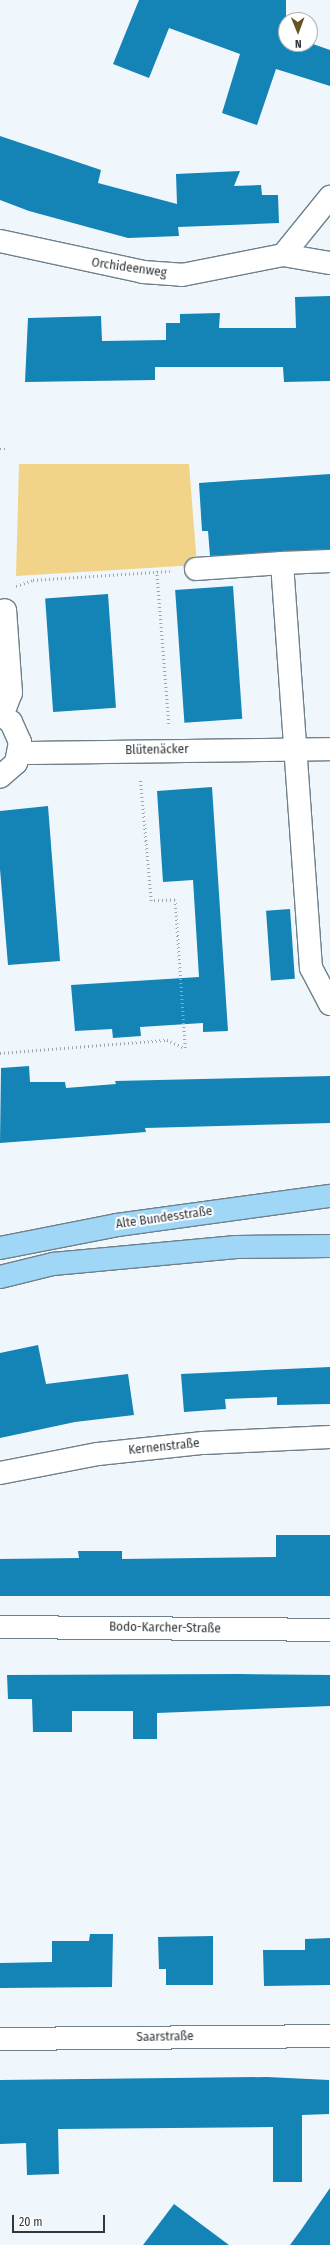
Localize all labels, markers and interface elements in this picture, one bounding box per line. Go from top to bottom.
north arrow [278,12,318,52]
text: N [295,37,302,50]
street label: Orchideenweg [90,255,168,281]
street label: Blütenäcker [125,742,189,758]
street label: Alte Bundesstraße [115,1204,213,1232]
street label: Kernenstraße [128,1436,200,1458]
street label: Bodo-Karcher-Straße [109,1619,221,1637]
street label: Saarstraße [136,2029,194,2045]
scale bar [14,2207,107,2233]
text: 20 m [19,2215,43,2229]

